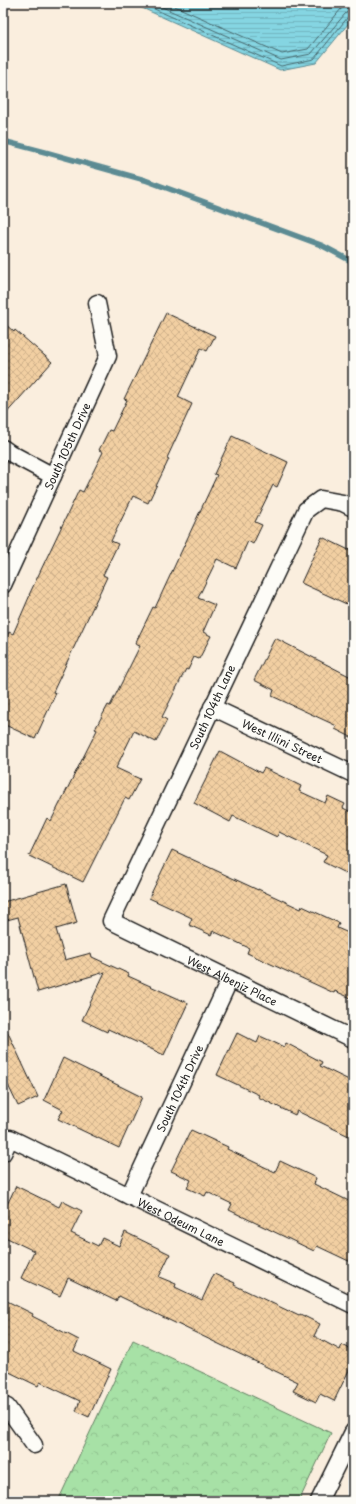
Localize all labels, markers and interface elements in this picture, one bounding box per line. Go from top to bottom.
street label: South 105th Drive [39,399,94,492]
street label: South 104th Lane [185,662,239,752]
street label: West Illini Street [239,714,326,767]
street label: West Albeniz Place [184,951,281,1010]
street label: South 104th Drive [152,1042,207,1134]
street label: West Odeum Lane [135,1193,228,1250]

